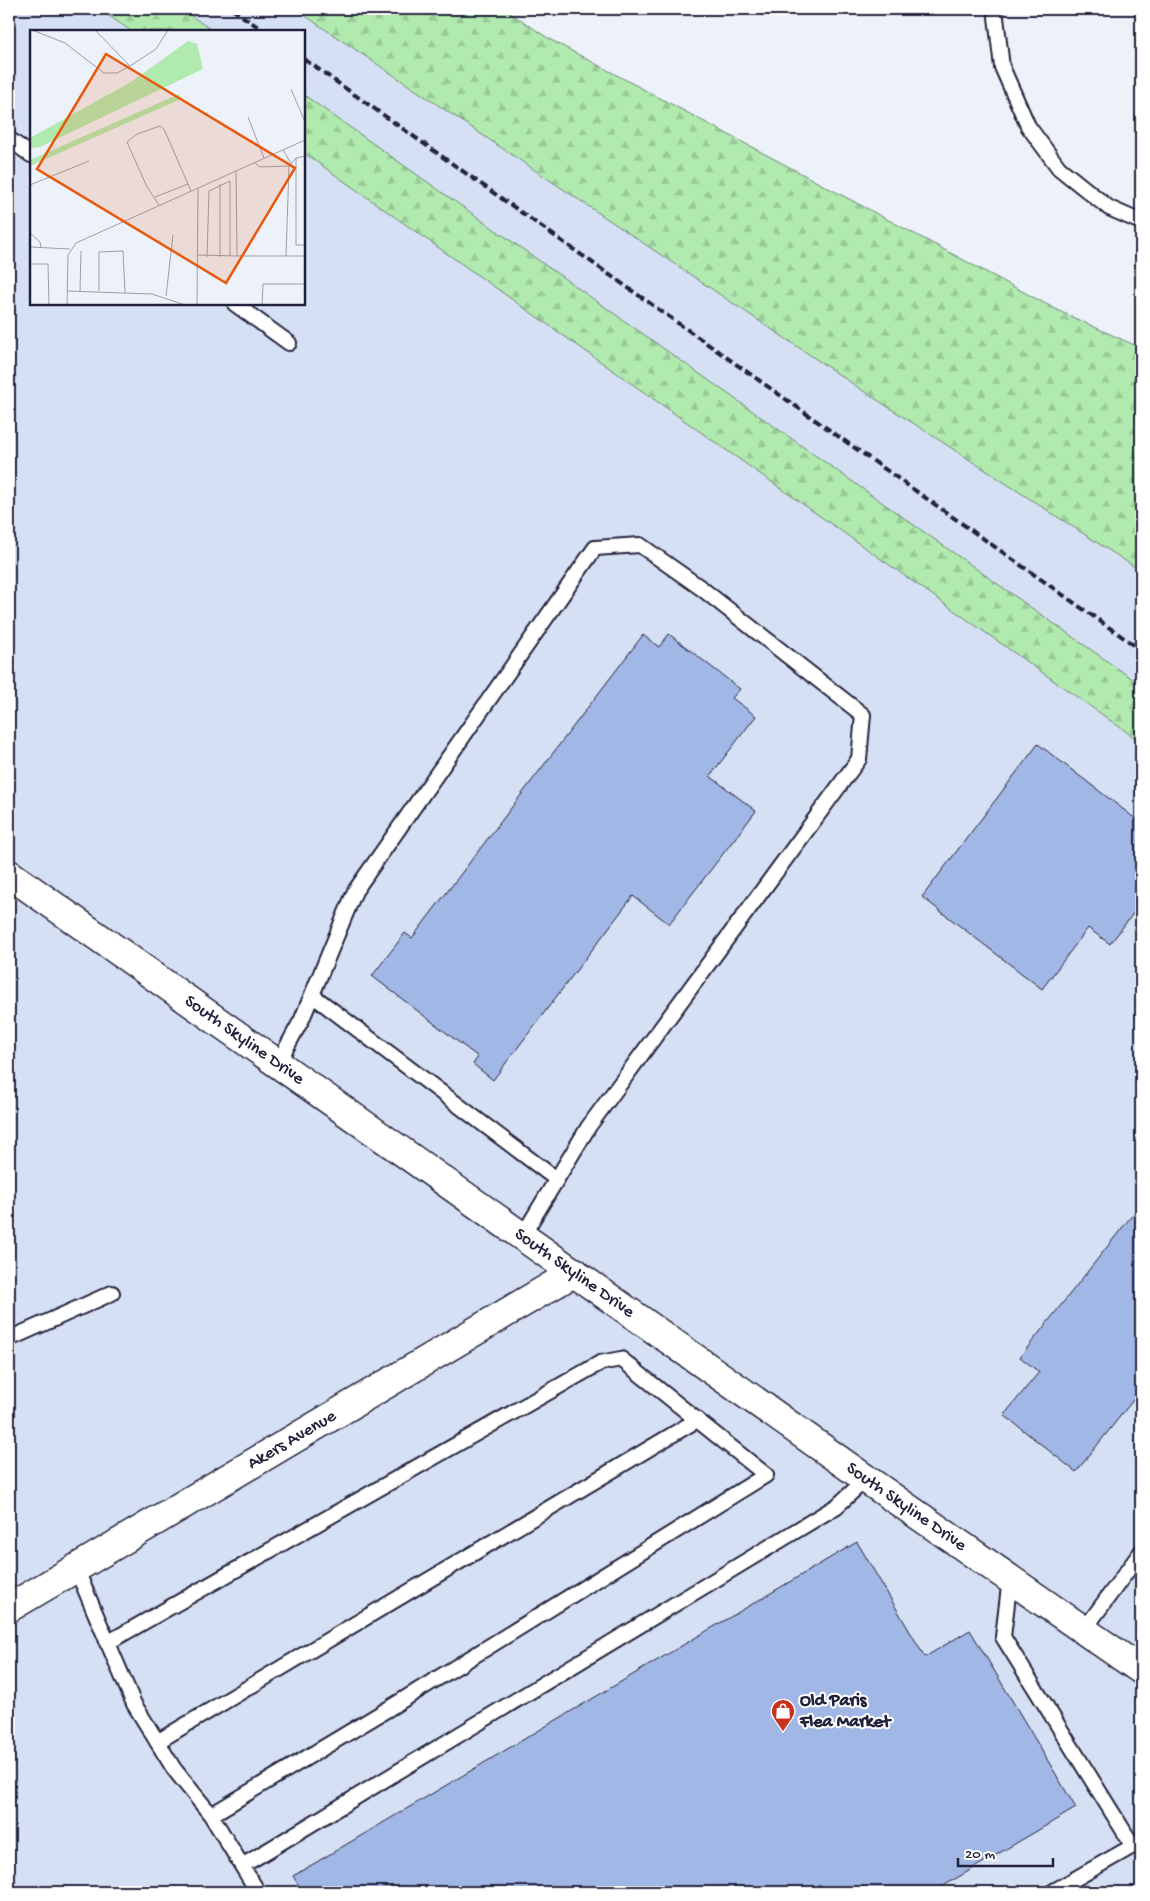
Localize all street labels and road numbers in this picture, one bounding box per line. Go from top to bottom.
street label: South Skyline Drive [180,991,309,1090]
street label: South Skyline Drive [510,1224,639,1323]
street label: Akers Avenue [244,1405,341,1474]
street label: South Skyline Drive [842,1458,971,1556]

